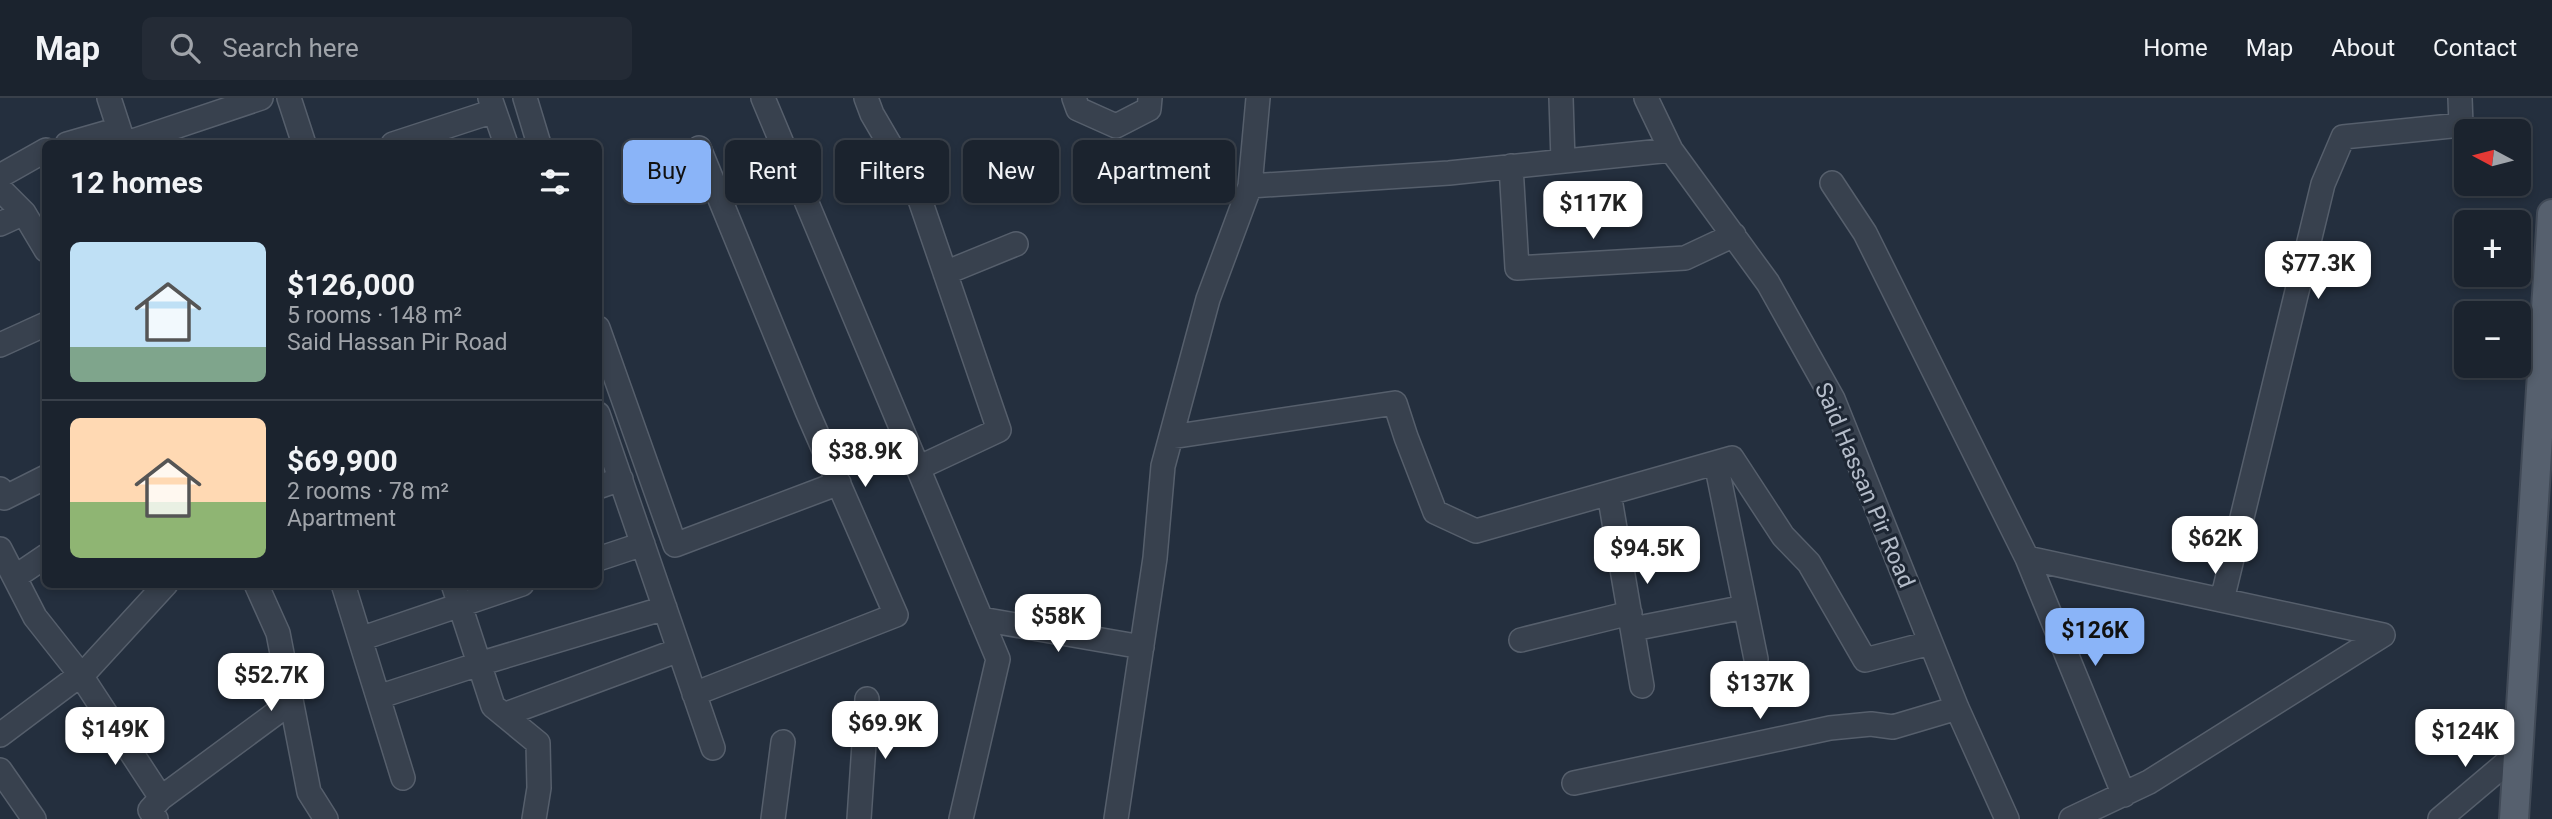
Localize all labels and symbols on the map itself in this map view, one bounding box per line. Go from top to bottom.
north arrow [2454,119,2530,196]
pin: $117K [1544,181,1642,241]
pin: $77.3K [2261,242,2375,301]
street label: Said Hassan Pir Road [1809,378,1920,592]
pin: $38.9K [808,430,922,489]
pin: $62K [2174,517,2256,576]
pin: $94.5K [1590,526,1704,586]
pin: $58K [1017,594,1099,654]
pin: $126K [2046,608,2144,668]
pin: $52.7K [214,654,328,713]
pin: $137K [1711,662,1809,721]
pin: $69.9K [828,702,942,761]
pin: $149K [66,708,164,767]
pin: $124K [2416,710,2514,769]

